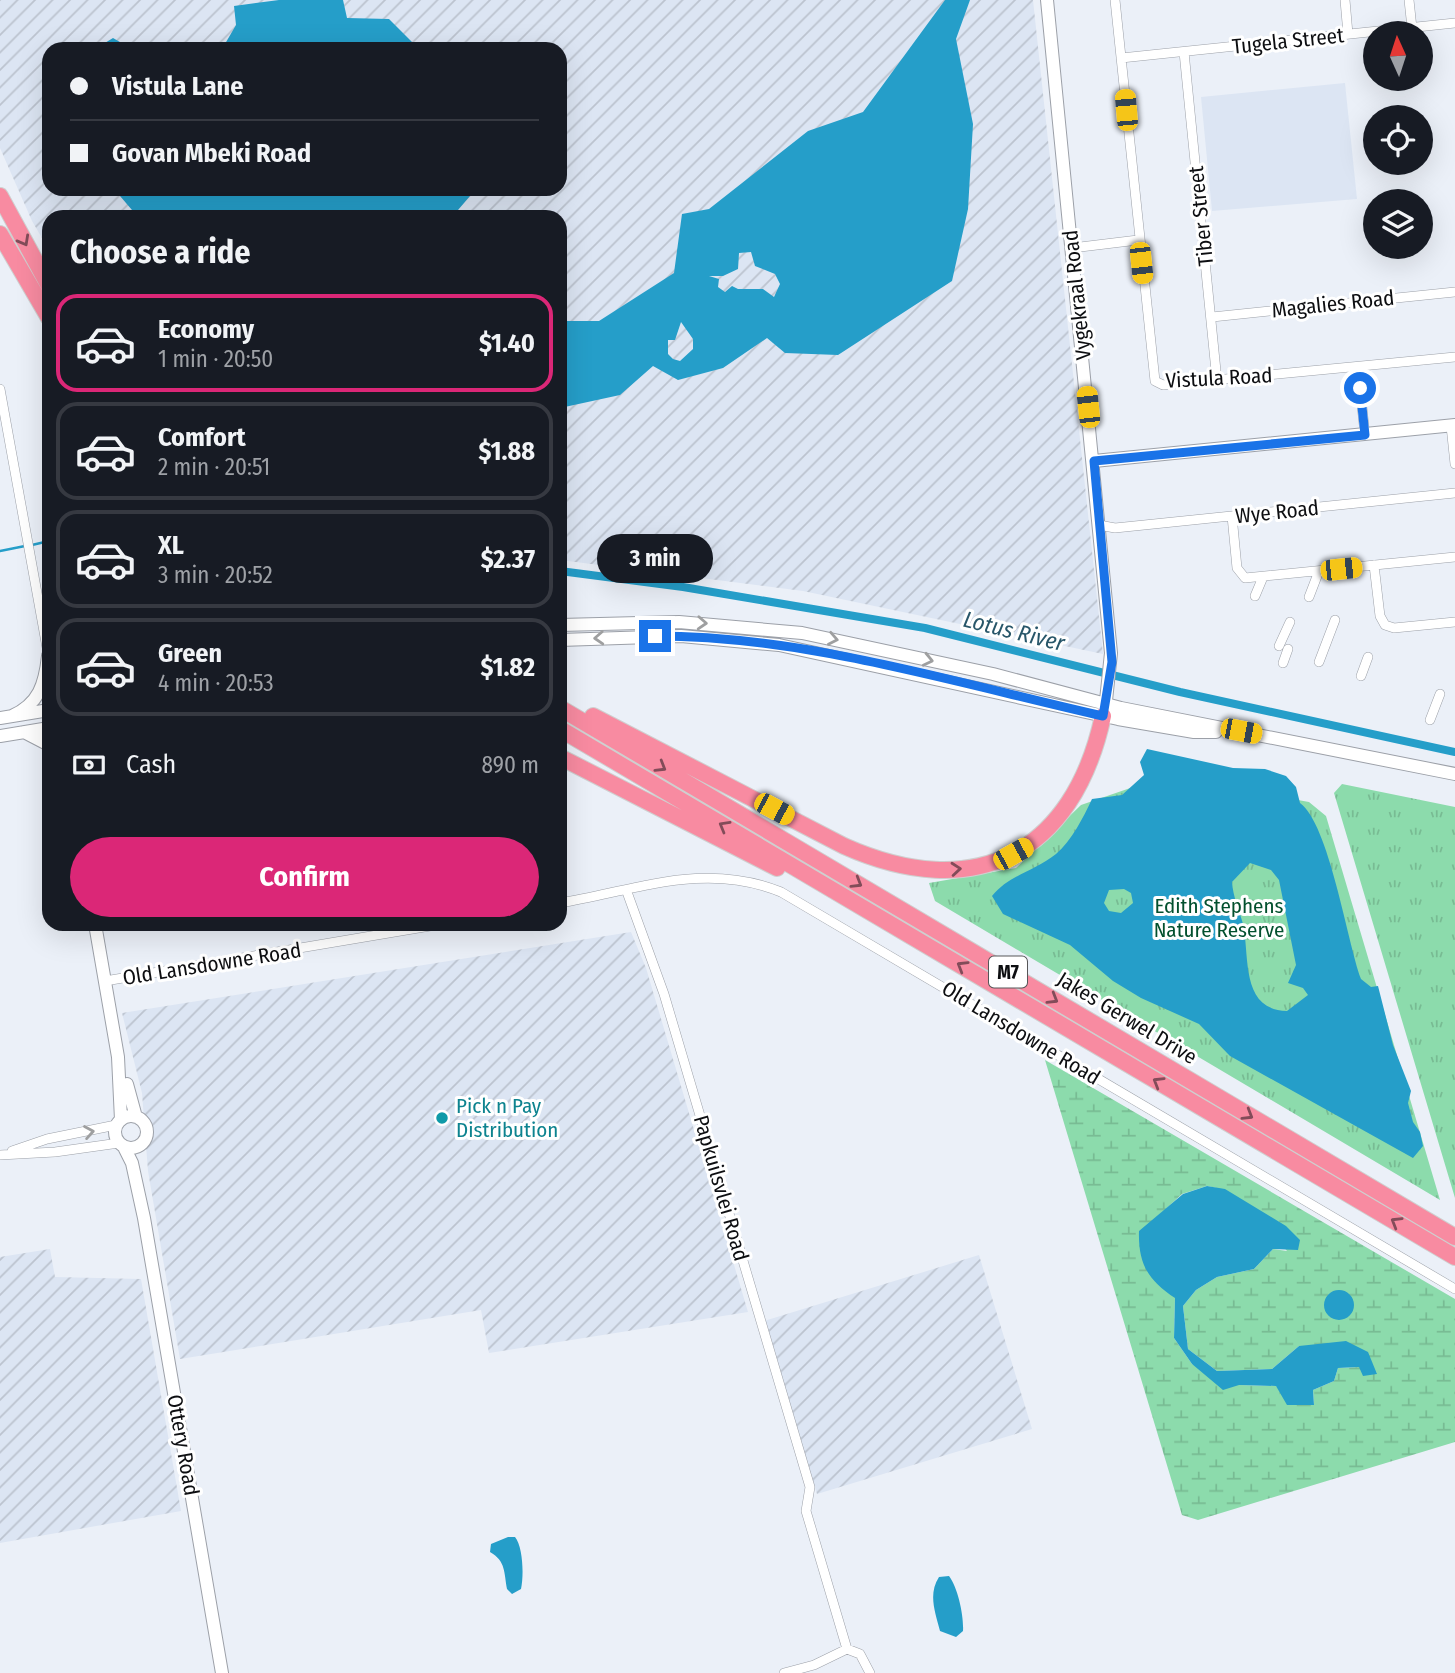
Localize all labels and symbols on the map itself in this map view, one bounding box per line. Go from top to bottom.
north arrow [1363,21,1433,91]
street label: Tugela Street [1231,22,1345,60]
car [1114,88,1139,132]
street label: Tiber Street [1183,165,1219,267]
street label: Vygekraal Road [1057,229,1097,361]
one-way arrow [15,234,29,246]
car [1129,241,1154,285]
street label: Magalies Road [1270,285,1396,323]
street label: Vistula Road [1165,362,1273,394]
route start [1344,372,1376,404]
car [1076,385,1101,429]
street label: Wye Road [1234,495,1320,529]
callout: 3 min [597,534,713,584]
car [1320,556,1363,582]
water label: Lotus River [960,605,1069,657]
one-way arrow [696,615,707,630]
route end [639,620,671,652]
one-way arrow [594,630,605,645]
one-way arrow [827,631,839,646]
one-way arrow [922,651,934,666]
car [1219,717,1264,745]
one-way arrow [653,759,666,772]
car [751,790,798,828]
one-way arrow [719,821,732,834]
car [990,835,1037,873]
one-way arrow [950,862,962,877]
one-way arrow [849,875,862,888]
park label: Edith Stephens Nature Reserve [1154,893,1284,943]
street label: Old Lansdowne Road [121,937,303,991]
road number: M7 [989,956,1027,988]
one-way arrow [957,961,970,974]
street label: Jakes Gerwel Drive [1052,966,1202,1070]
street label: Old Lansdowne Road [937,975,1105,1091]
one-way arrow [1045,991,1058,1004]
one-way arrow [1153,1077,1166,1090]
place label: Pick n Pay Distribution [456,1093,558,1143]
one-way arrow [1241,1106,1254,1119]
marker: Pick n Pay Distribution [434,1110,450,1126]
street label: Papkuilsvlei Road [688,1112,754,1264]
one-way arrow [83,1125,95,1140]
one-way arrow [1391,1218,1404,1231]
street label: Ottery Road [161,1392,205,1498]

